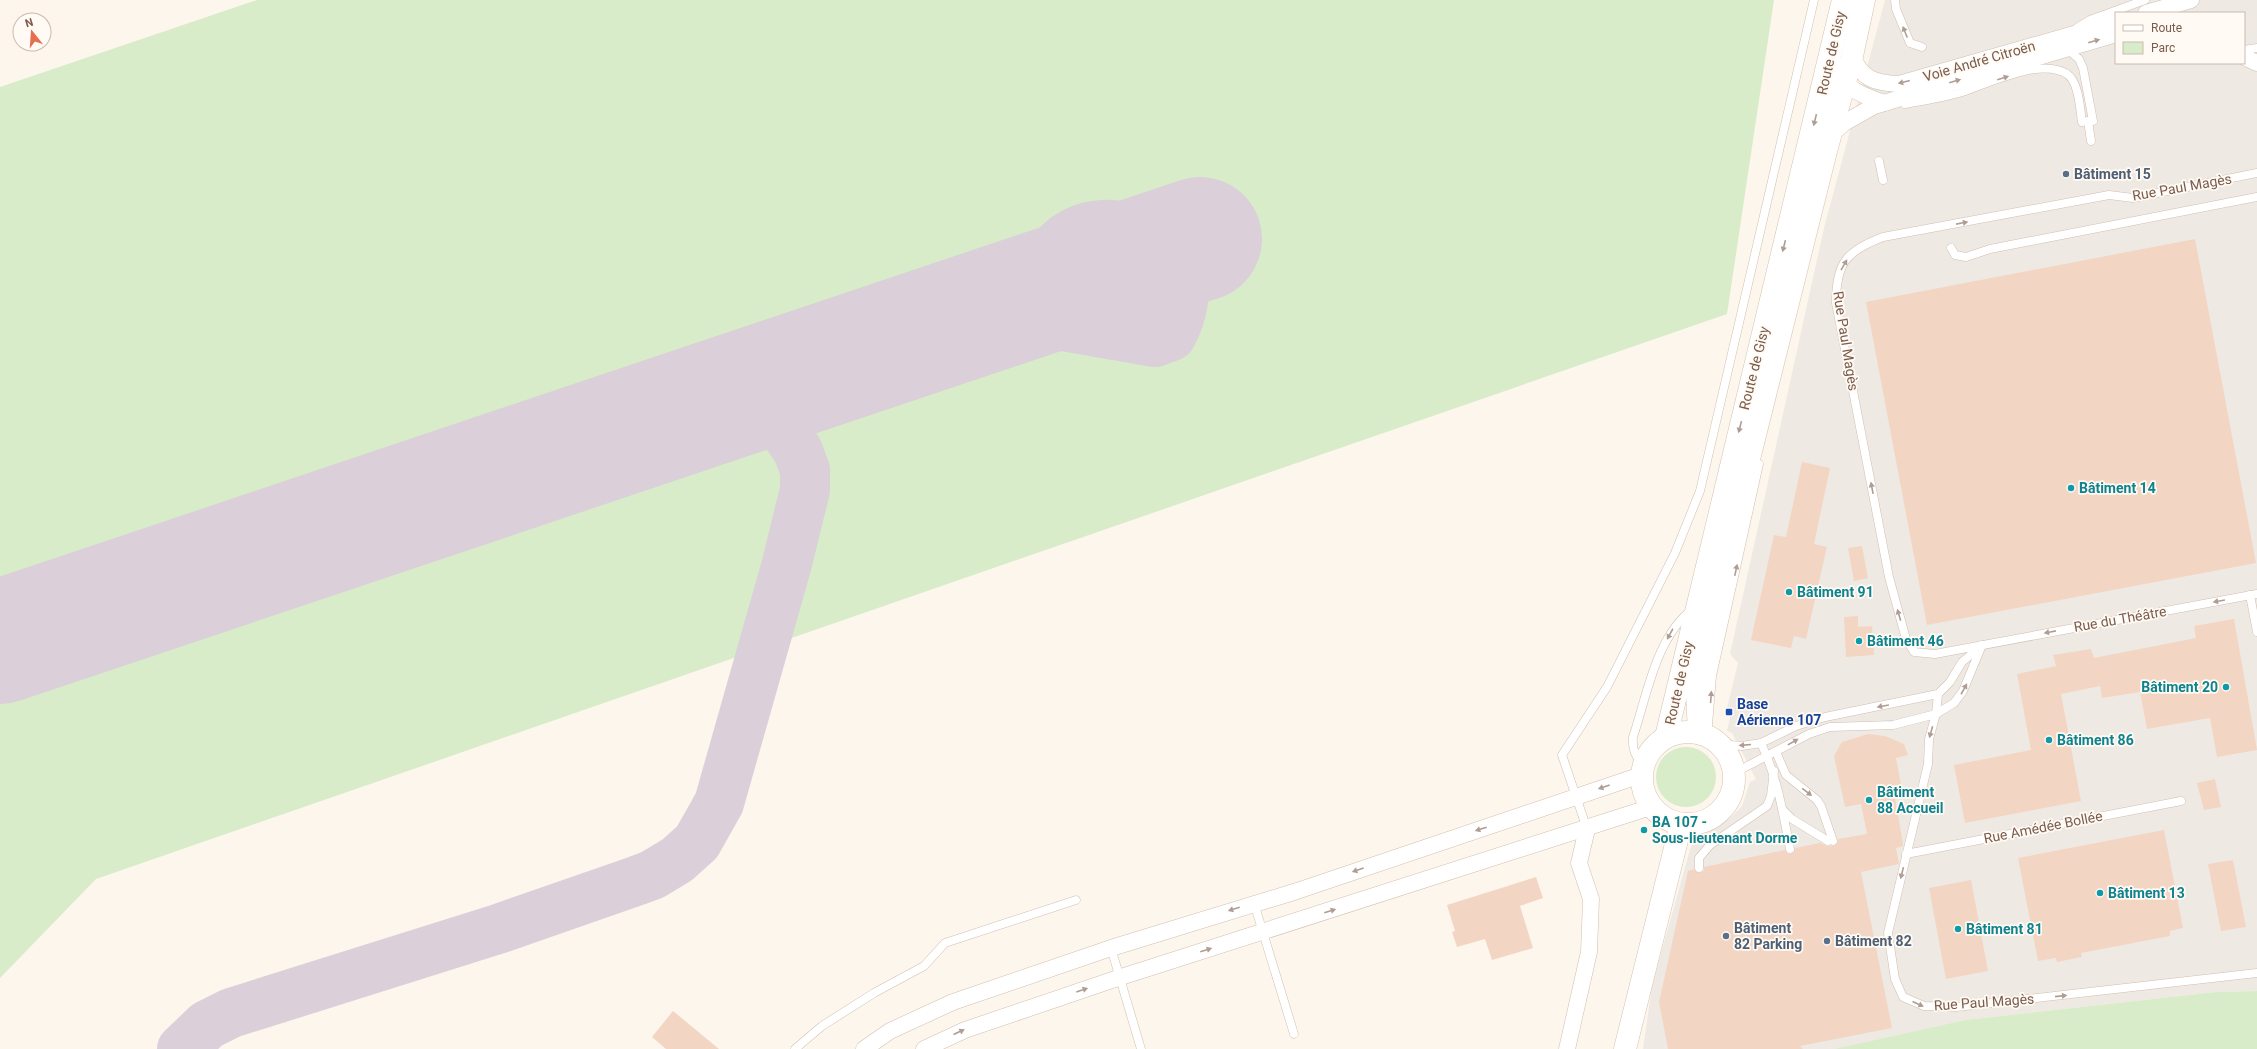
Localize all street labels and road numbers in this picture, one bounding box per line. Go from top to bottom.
street label: Route de Gisy [1814,9,1848,96]
street label: Voie André Citroën [1921,37,2037,85]
street label: Rue Paul Magès [2131,170,2233,204]
street label: Rue Paul Magès [1830,290,1862,392]
street label: Route de Gisy [1736,324,1772,411]
street label: Rue du Théâtre [2072,603,2168,635]
street label: Route de Gisy [1662,639,1696,726]
street label: Rue Amédée Bollée [1982,808,2104,846]
street label: Rue Paul Magès [1933,991,2035,1013]

